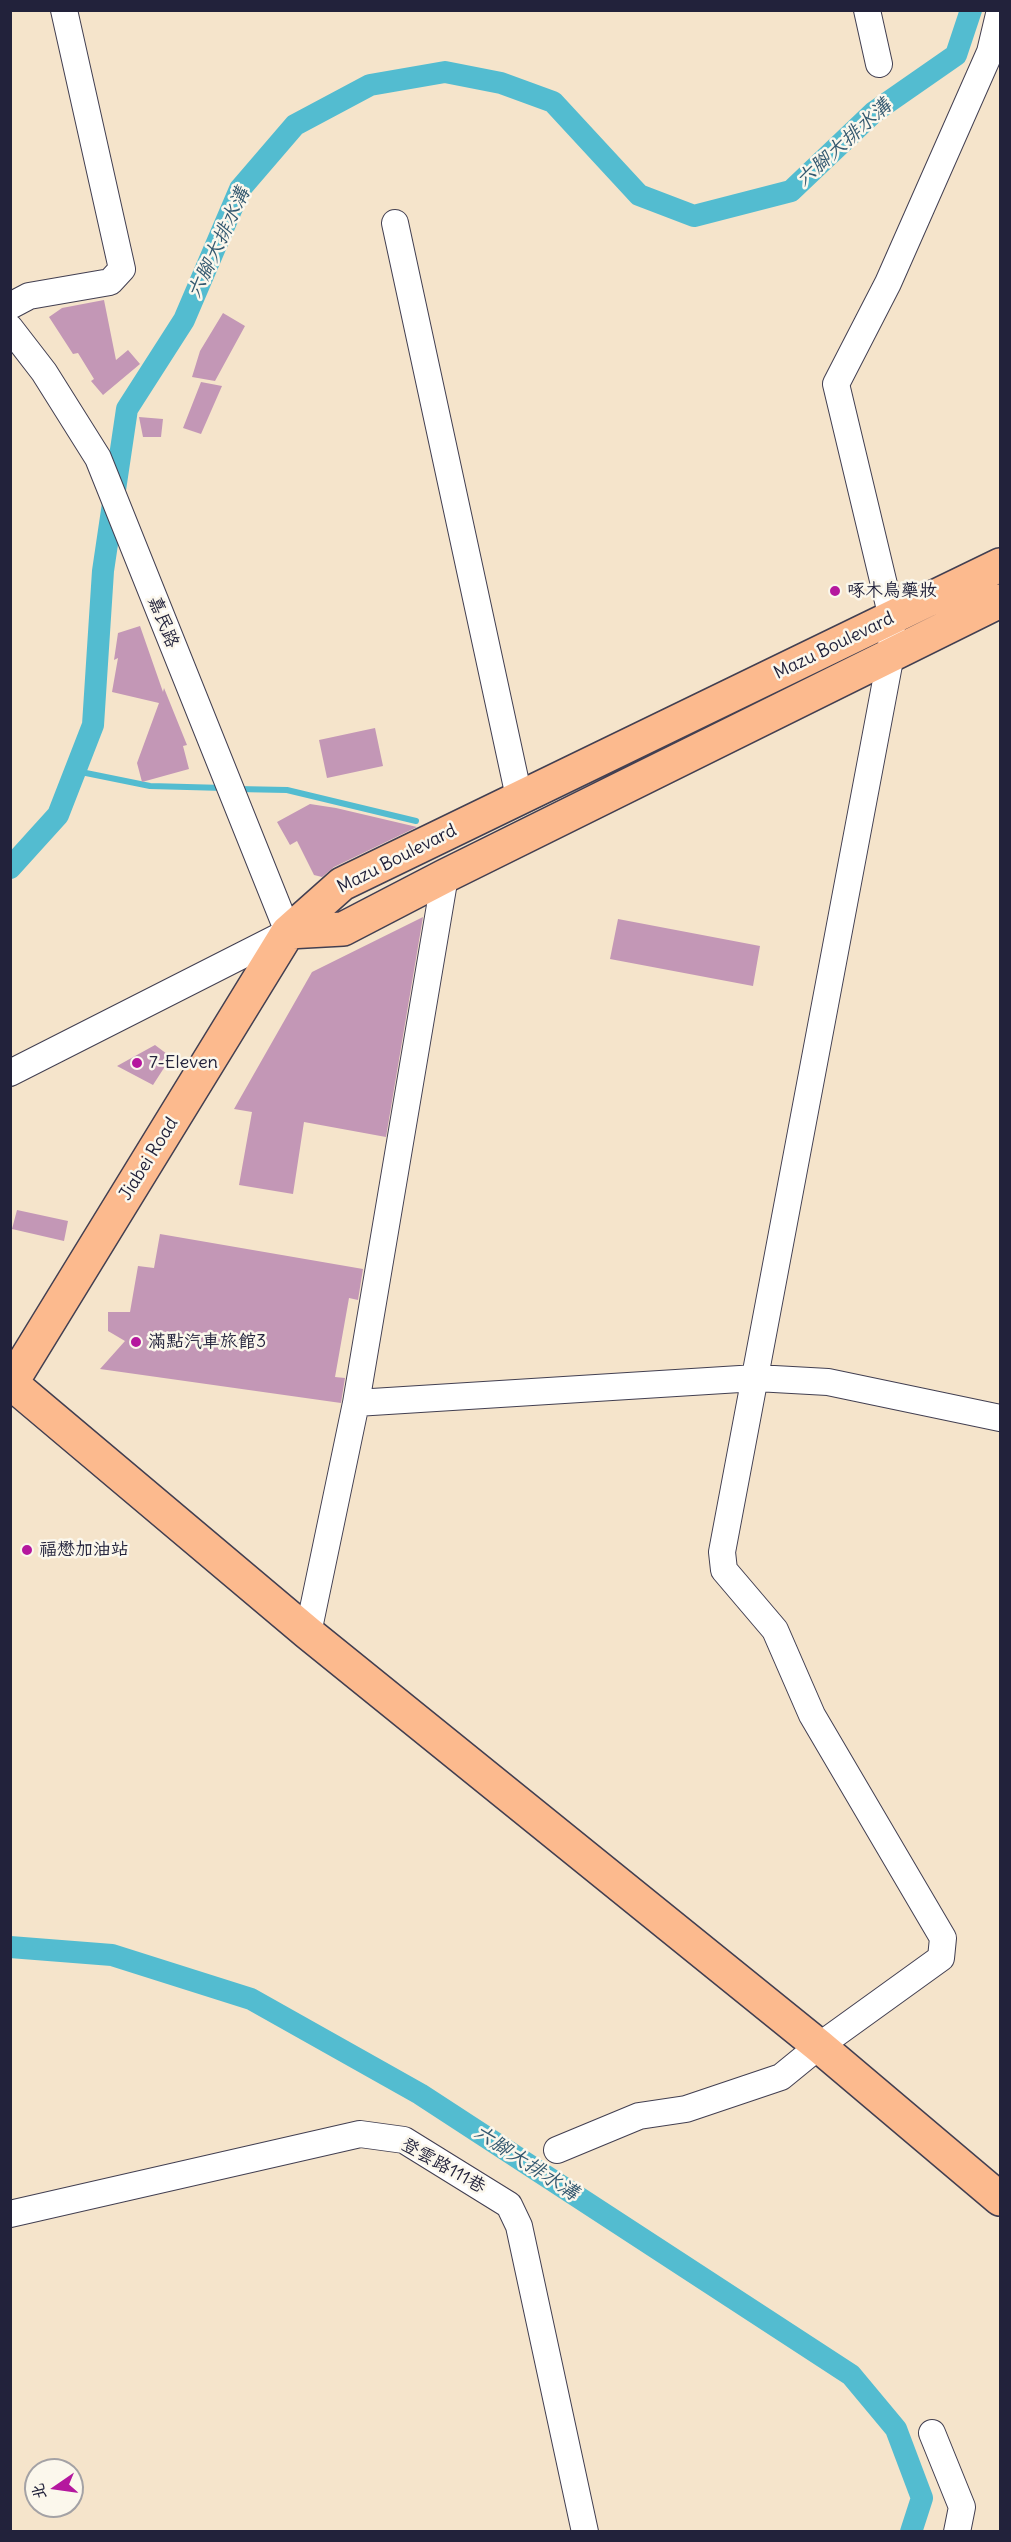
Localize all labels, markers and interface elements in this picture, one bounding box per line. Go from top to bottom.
water label: 六腳大排水溝 [791,94,897,192]
water label: 六腳大排水溝 [183,184,255,302]
place label: 啄木鳥藥妝 [847,580,937,602]
marker: 啄木鳥藥妝 [828,584,842,598]
street label: 嘉民路 [143,593,183,651]
street label: Mazu Boulevard [770,608,898,684]
street label: Mazu Boulevard [334,820,460,898]
place label: 7-Eleven [149,1052,218,1074]
marker: 7-Eleven [130,1056,144,1070]
street label: Jiabei Road [115,1114,183,1204]
place label: 滿點汽車旅館3 [148,1331,266,1353]
marker: 滿點汽車旅館3 [129,1335,143,1349]
place label: 福懋加油站 [39,1539,129,1561]
marker: 福懋加油站 [20,1543,34,1557]
water label: 六腳大排水溝 [469,2120,583,2206]
street label: 登雲路111巷 [397,2134,489,2198]
north arrow [24,2458,84,2518]
text: 北 [27,2482,50,2502]

